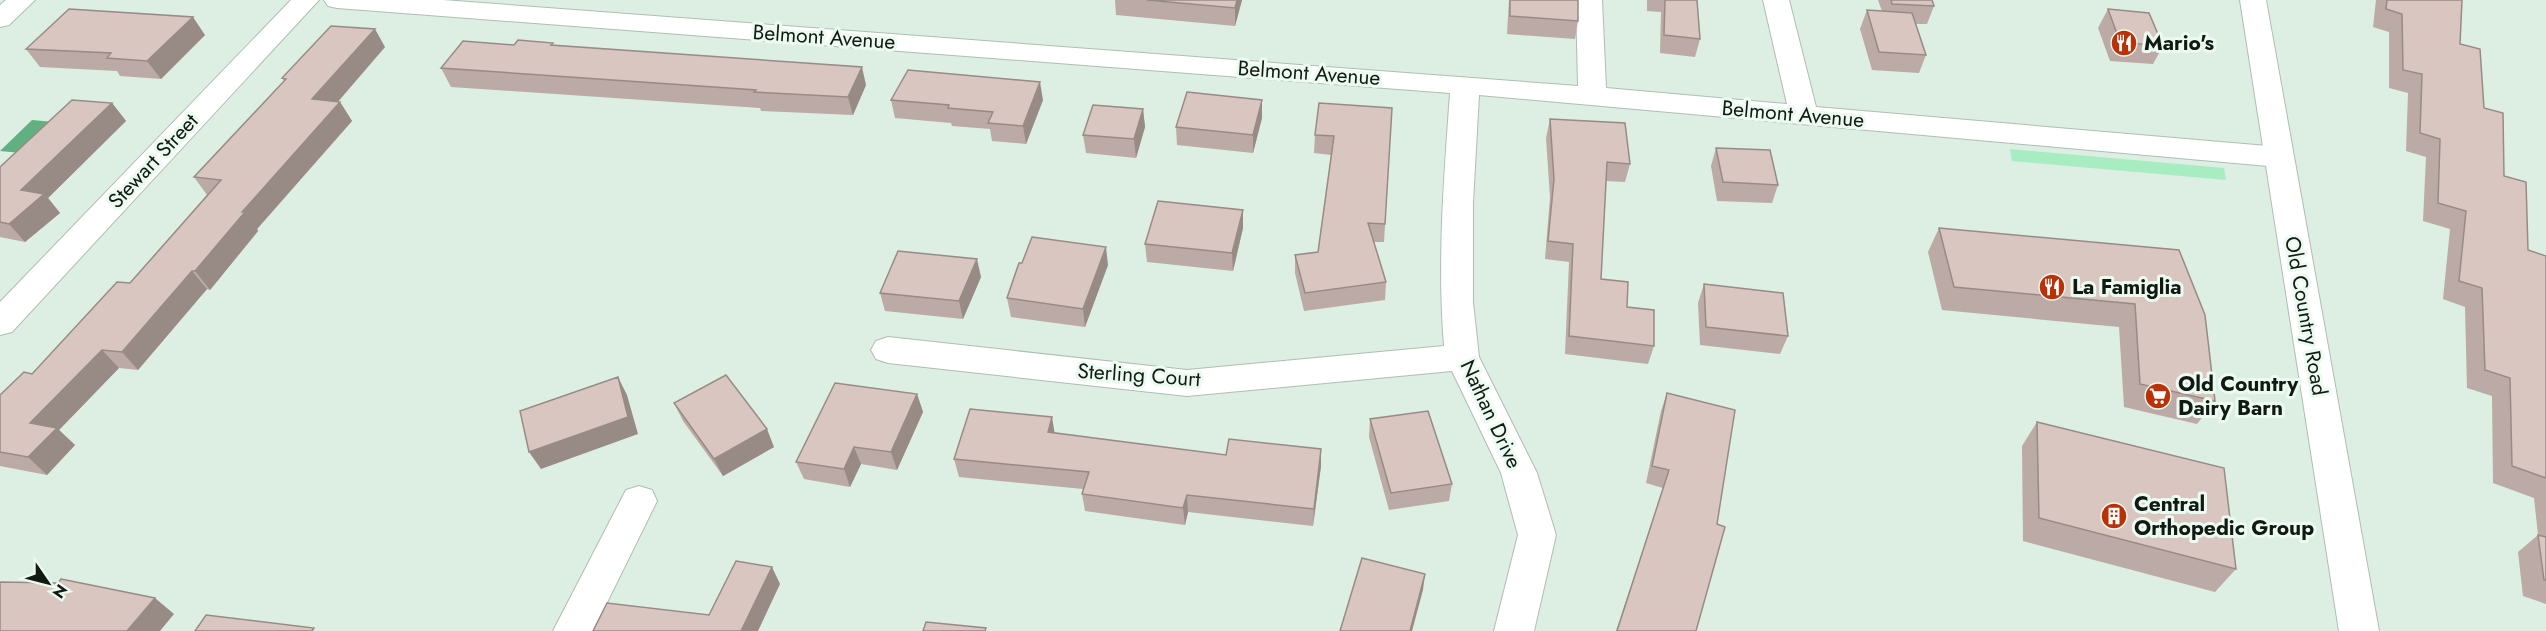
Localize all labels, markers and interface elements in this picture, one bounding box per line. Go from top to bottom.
street label: Belmont Avenue [752,17,897,57]
restaurant icon: Mario's [2109,28,2139,58]
place label: Mario's [2144,28,2215,58]
street label: Belmont Avenue [1237,53,1382,93]
street label: Belmont Avenue [1720,93,1866,135]
street label: Stewart Street [101,107,205,215]
street label: Old Country Road [2277,234,2335,398]
restaurant icon: La Famiglia [2037,272,2067,302]
place label: La Famiglia [2072,272,2182,302]
street label: Nathan Drive [1453,355,1529,473]
street label: Sterling Court [1076,356,1202,394]
place label: Old Country Dairy Barn [2178,369,2299,423]
supermarket icon: Old Country Dairy Barn [2143,381,2173,411]
place label: Central Orthopedic Group [2134,489,2314,543]
building icon: Central Orthopedic Group [2099,501,2129,531]
north arrow [18,553,78,613]
text: N [47,580,73,603]

